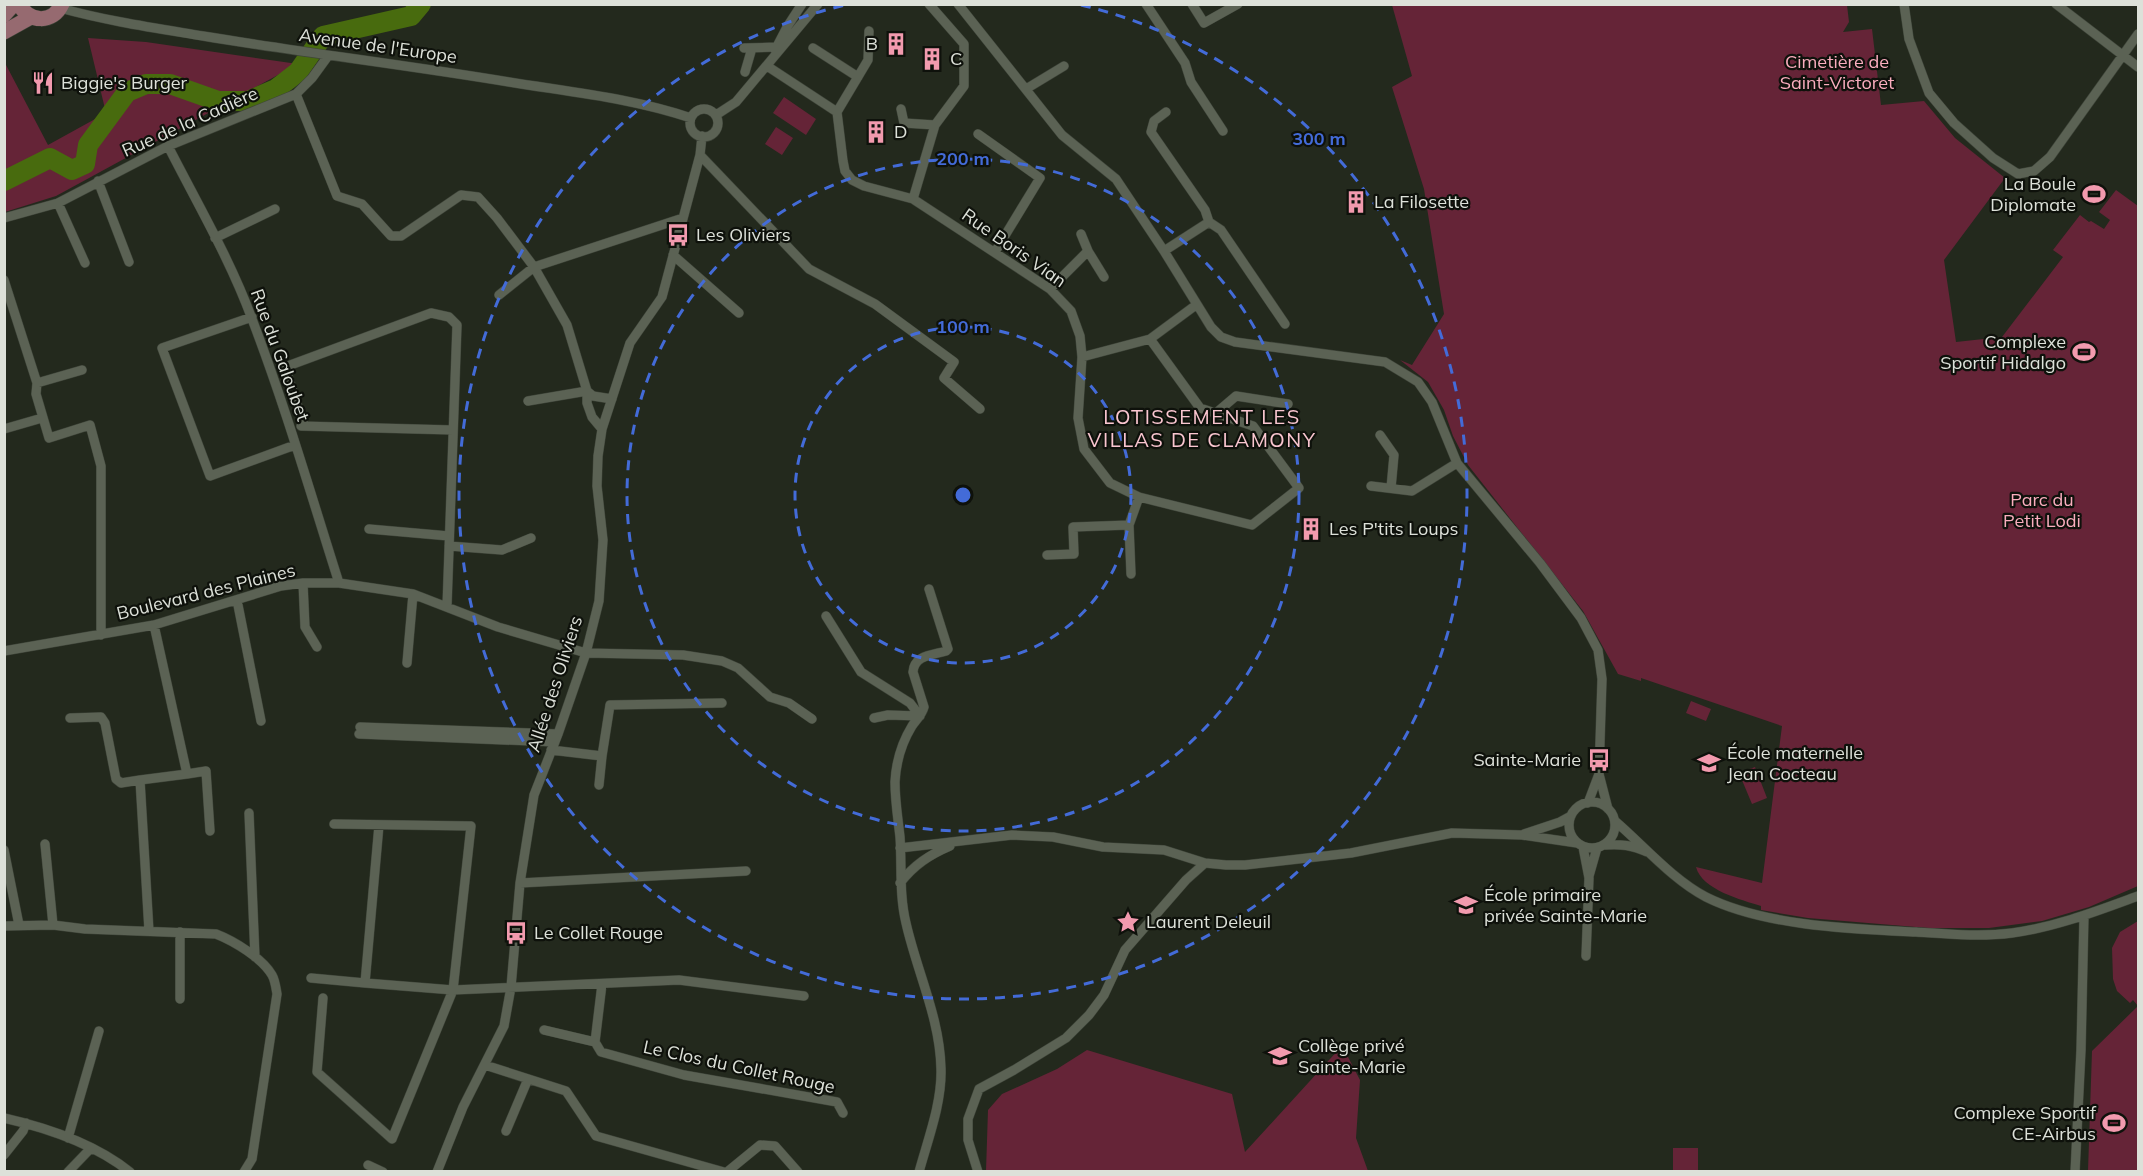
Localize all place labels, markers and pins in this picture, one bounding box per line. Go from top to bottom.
building icon: B [883,31,909,57]
place label: B [866,32,878,55]
building icon: C [919,46,945,72]
place label: C [950,47,962,70]
restaurant icon: Biggie's Burger [30,70,56,96]
place label: Biggie's Burger [61,71,188,94]
building icon: D [863,119,889,145]
place label: D [894,120,907,143]
place label: La Boule Diplomate [1990,172,2076,216]
sports icon: La Boule Diplomate [2081,181,2107,207]
building icon: La Filosette [1343,189,1369,215]
place label: La Filosette [1374,190,1469,213]
bus stop icon: Les Oliviers [665,222,691,248]
place label: Les Oliviers [696,223,791,246]
place label: Complexe Sportif Hidalgo [1940,330,2066,374]
sports icon: Complexe Sportif Hidalgo [2071,339,2097,365]
centre of rings [953,485,973,505]
building icon: Les P'tits Loups [1298,516,1324,542]
place label: Les P'tits Loups [1329,517,1459,540]
place label: École maternelle Jean Cocteau [1727,741,1863,785]
bus stop icon: Sainte-Marie [1586,747,1612,773]
place label: Sainte-Marie [1473,748,1581,771]
school or university icon: École maternelle Jean Cocteau [1696,750,1722,776]
place label: École primaire privée Sainte-Marie [1484,883,1647,927]
school or university icon: École primaire privée Sainte-Marie [1453,892,1479,918]
place icon: Laurent Deleuil [1115,909,1141,935]
place label: Laurent Deleuil [1146,910,1271,933]
bus stop icon: Le Collet Rouge [503,920,529,946]
place label: Le Collet Rouge [534,921,663,944]
place label: Collège privé Sainte-Marie [1298,1034,1406,1078]
school or university icon: Collège privé Sainte-Marie [1267,1043,1293,1069]
place label: Complexe Sportif CE-Airbus [1954,1101,2097,1145]
sports icon: Complexe Sportif CE-Airbus [2101,1110,2127,1136]

